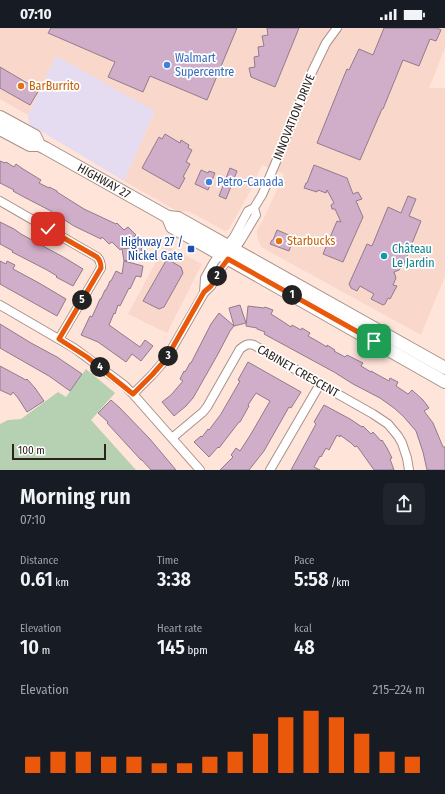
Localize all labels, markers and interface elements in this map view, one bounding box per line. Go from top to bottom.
text: 07:10 [20,5,52,23]
place label: Walmart Supercentre [175,51,234,79]
marker: Walmart Supercentre [162,60,172,70]
street label: INNOVATION DRIVE [270,72,318,162]
place label: BarBurrito [29,79,80,93]
marker: BarBurrito [16,81,26,91]
street label: HIGHWAY 27 [75,161,133,201]
place label: Petro-Canada [217,175,284,189]
marker: Petro-Canada [204,177,214,187]
pin [31,212,65,246]
icon: check [37,218,59,240]
place label: Starbucks [287,234,335,248]
place label: Highway 27 / Nickel Gate [121,235,183,263]
marker: Starbucks [274,236,284,246]
place label: Château Le Jardin [392,242,435,270]
marker: Highway 27 / Nickel Gate [186,244,196,254]
marker: Château Le Jardin [379,251,389,261]
pin: 2 [207,266,227,286]
text: 2 [214,269,220,282]
pin: 1 [282,285,302,305]
text: 1 [290,288,294,301]
pin: 5 [72,290,92,310]
text: 5 [79,293,85,306]
pin [357,324,391,358]
icon: arrive [363,330,385,352]
street label: CABINET CRESCENT [255,342,342,400]
pin: 3 [158,346,178,366]
text: 3 [165,349,171,362]
pin: 4 [90,357,110,377]
text: 4 [97,360,103,373]
scale bar [12,442,106,461]
text: 100 m [18,444,45,457]
text: Morning run [20,483,131,510]
button: share [383,483,425,525]
text: 07:10 [20,512,46,527]
text: Distance [20,554,59,567]
text: Time [157,554,179,567]
text: Pace [294,554,315,567]
text: 0.61 [20,567,53,591]
text: 3:38 [157,567,191,591]
text: 5:58 [294,567,328,591]
text: km [53,576,69,589]
text: /km [328,576,350,589]
text: Elevation [20,622,61,635]
text: Heart rate [157,622,202,635]
text: kcal [294,622,312,635]
text: 10 [20,635,39,659]
text: 145 [157,635,185,659]
text: 48 [294,635,315,659]
text: m [39,644,50,657]
text: bpm [185,644,208,657]
text: Elevation [20,682,69,697]
text: 215–224 m [373,682,425,697]

